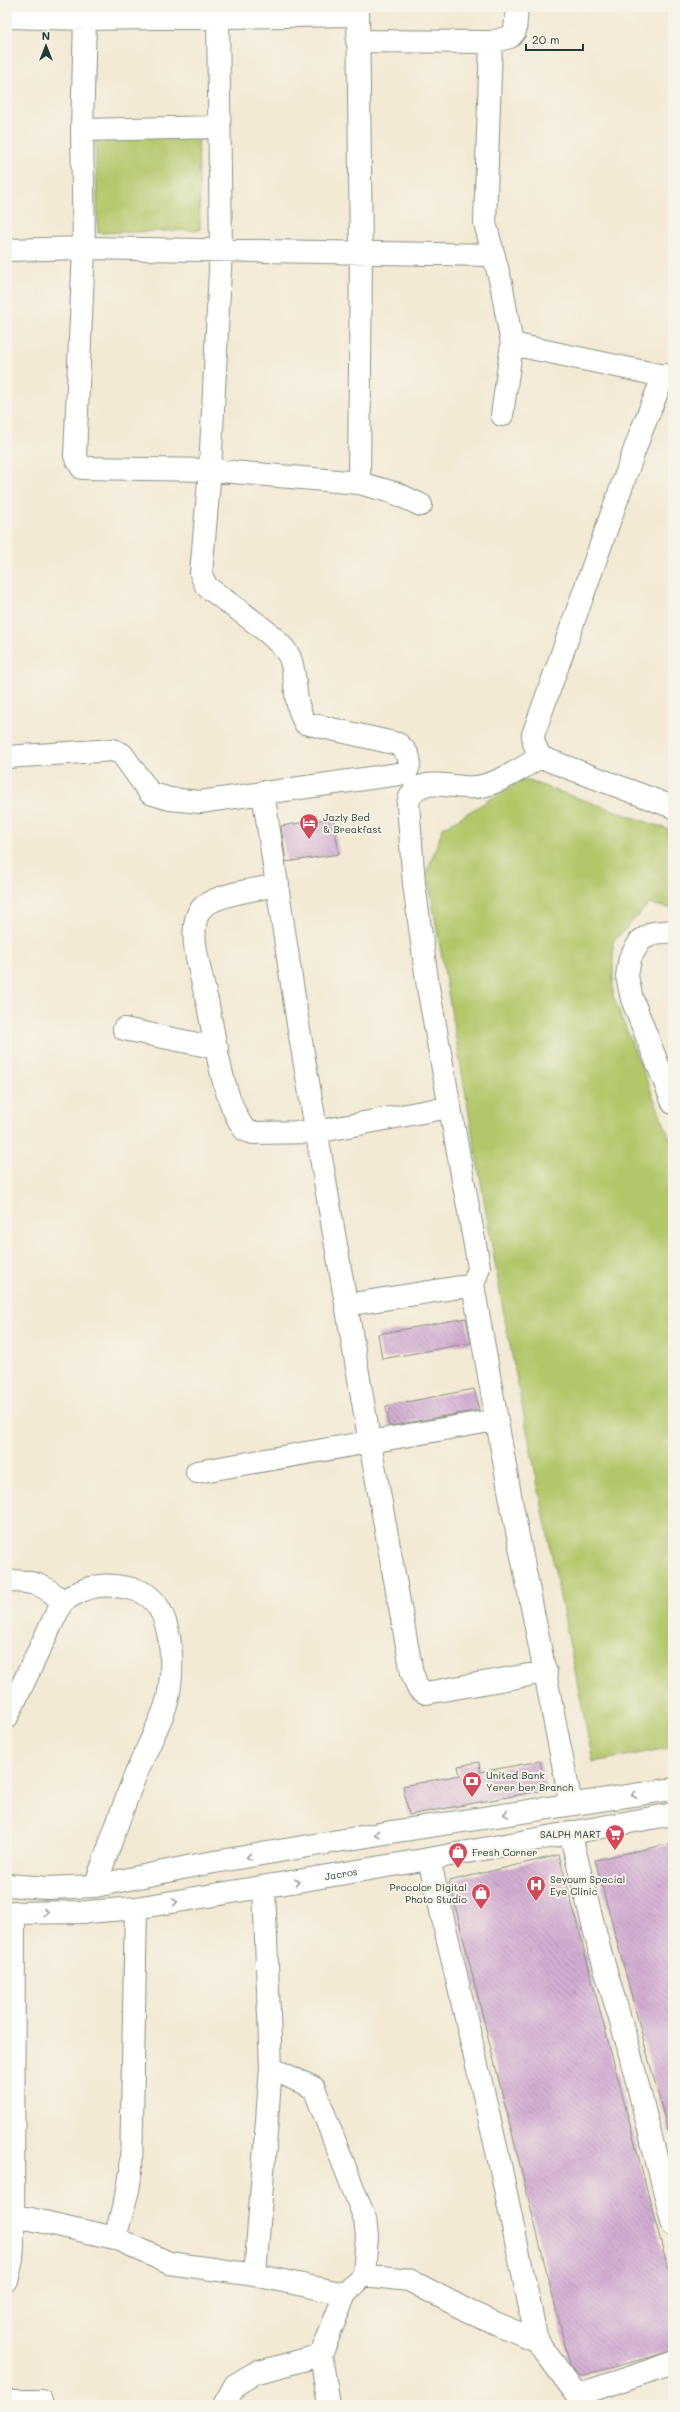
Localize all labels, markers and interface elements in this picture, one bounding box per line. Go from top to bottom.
north arrow [26,26,66,66]
scale bar [526,26,583,52]
text: N [42,28,50,43]
text: 20 m [532,31,560,47]
place label: Jazly Bed & Breakfast [323,810,382,836]
hotel icon: Jazly Bed & Breakfast [298,812,320,840]
place label: United Bank Yerer ber Branch [486,1768,574,1794]
bank icon: United Bank Yerer ber Branch [461,1770,483,1798]
one-way arrow [631,1790,637,1799]
one-way arrow [503,1809,509,1818]
supermarket icon: SALPH MART [604,1823,626,1851]
place label: SALPH MART [540,1827,601,1841]
one-way arrow [374,1829,381,1838]
shop icon: Fresh Corner [447,1841,469,1869]
place label: Fresh Corner [472,1845,537,1859]
one-way arrow [246,1852,252,1861]
street label: Jacros [323,1864,359,1883]
place label: Seyoum Special Eye Clinic [550,1872,625,1898]
hospital icon: Seyoum Special Eye Clinic [525,1874,547,1902]
one-way arrow [294,1878,300,1886]
place label: Procolor Digital Photo Studio [390,1880,467,1906]
shop icon: Procolor Digital Photo Studio [470,1882,492,1910]
one-way arrow [172,1898,178,1907]
one-way arrow [43,1908,49,1916]

